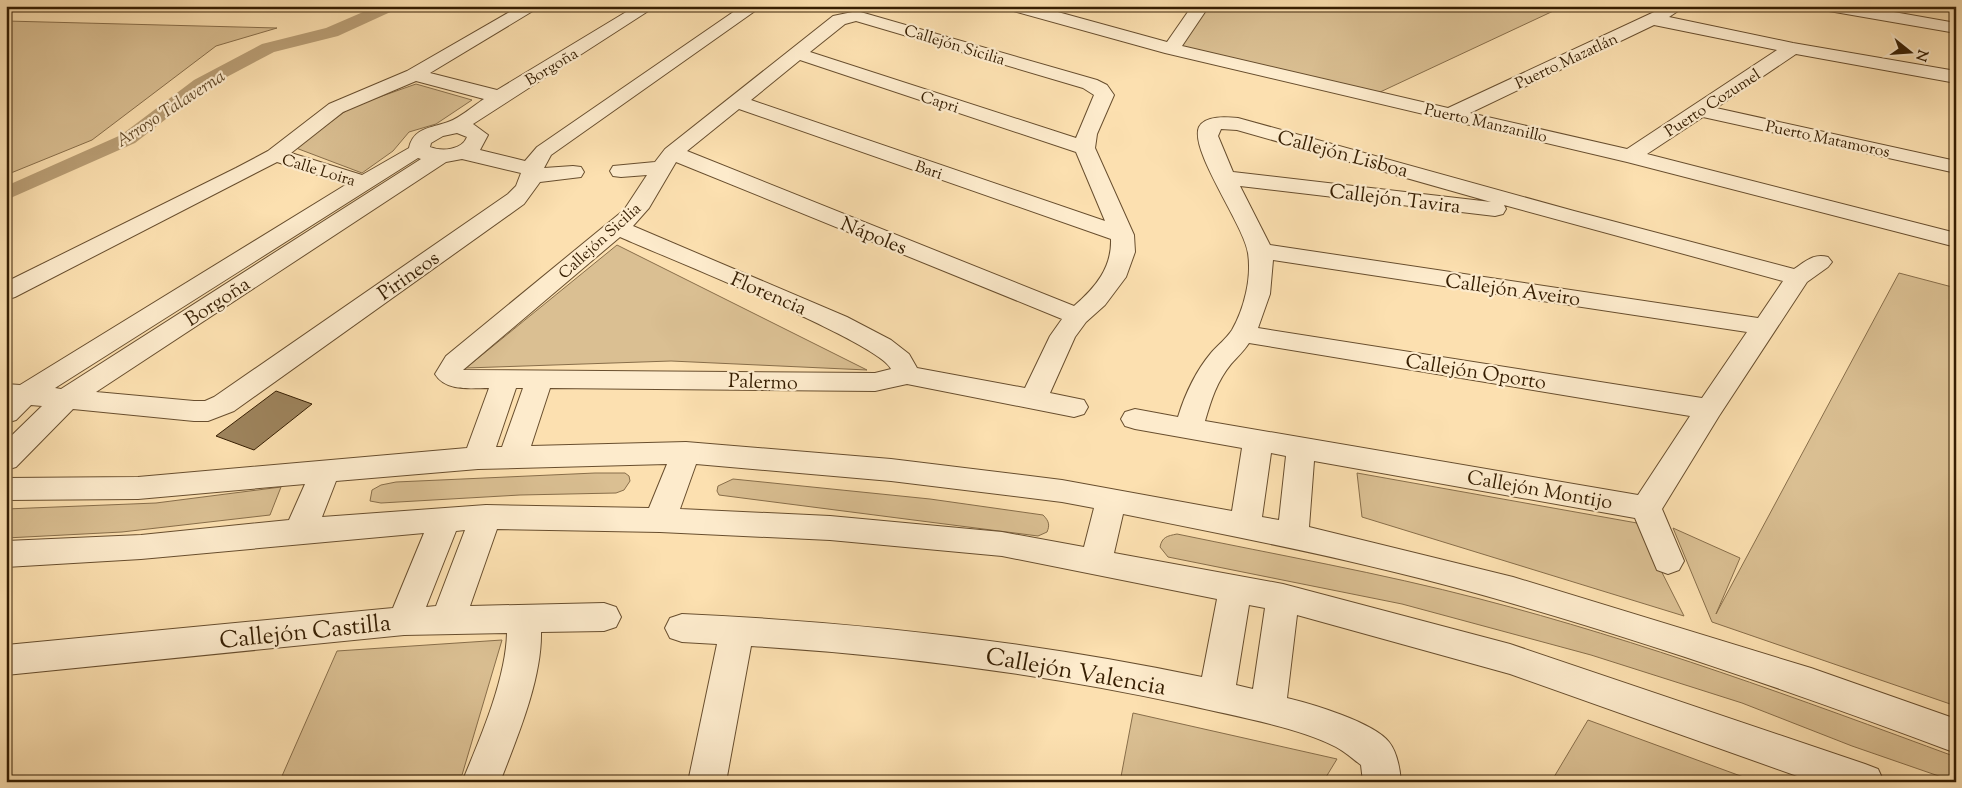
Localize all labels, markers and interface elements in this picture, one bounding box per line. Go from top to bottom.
street label: Callejón Sicilia [901,20,1008,73]
street label: Puerto Mazatlán [1512,28,1623,96]
north arrow [1884,28,1934,78]
street label: Borgoña [521,43,584,93]
text: N [1909,47,1932,63]
street label: Puerto Cozumel [1661,64,1766,144]
water label: Arroyo Talaverna [111,65,231,155]
street label: Capri [917,86,962,121]
street label: Puerto Manzanillo [1422,99,1549,150]
street label: Puerto Matamoros [1763,116,1892,165]
street label: Callejón Lisboa [1274,124,1411,187]
street label: Calle Loira [279,149,359,194]
street label: Bari [911,156,945,187]
street label: Callejón Tavira [1328,178,1462,223]
street label: Callejón Sicilia [554,198,648,285]
street label: Nápoles [835,211,911,264]
street label: Pirineos [373,245,446,309]
street label: Florencia [726,266,810,324]
street label: Callejón Aveiro [1443,268,1582,315]
street label: Borgoña [180,271,257,335]
street label: Callejón Oporto [1403,348,1548,399]
street label: Palermo [728,368,798,399]
street label: Callejón Montijo [1464,464,1615,519]
street label: Callejón Castilla [218,607,393,659]
street label: Callejón Valencia [983,640,1169,706]

